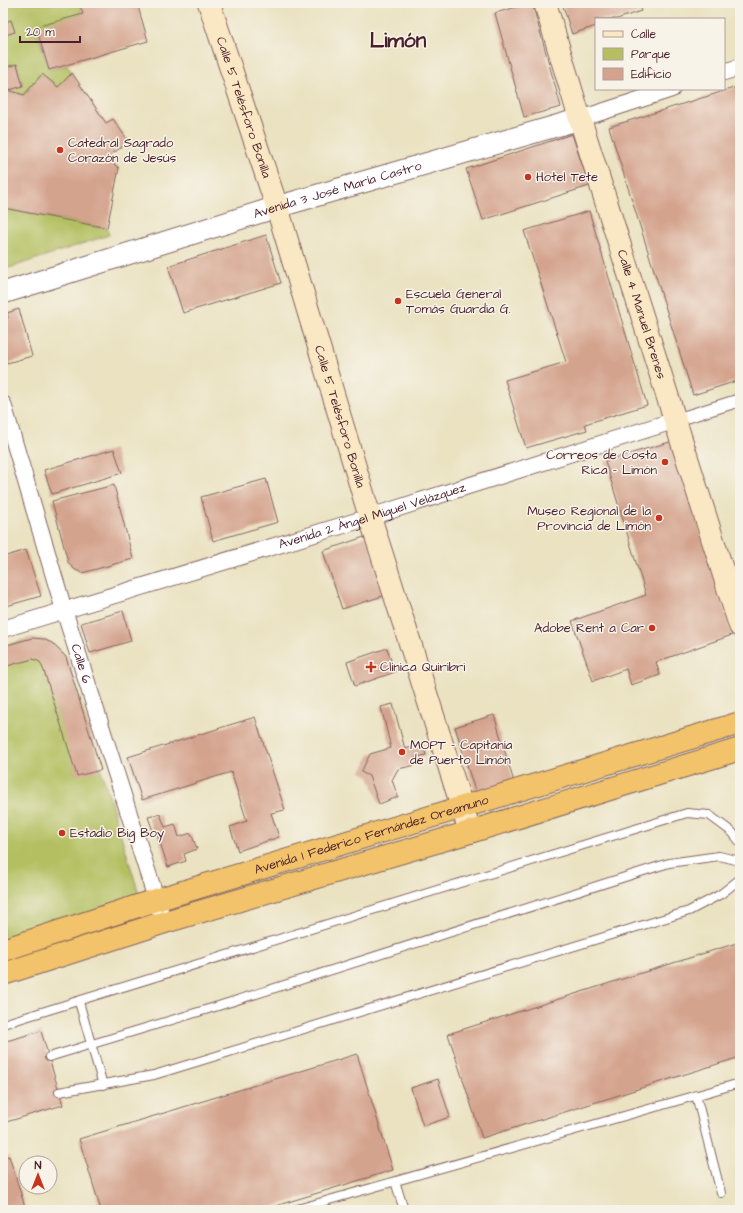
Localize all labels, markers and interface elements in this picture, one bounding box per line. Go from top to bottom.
scale bar [20,18,80,44]
legend [595,18,725,90]
text: 20 m [26,24,55,41]
district label: Limón [370,26,427,55]
text: Calle [631,26,656,43]
street label: Calle 5 Telésforo Bonilla [212,34,276,181]
text: Parque [631,46,671,63]
text: Edificio [631,66,671,83]
place label: Catedral Sagrado Corazón de Jesús [68,134,177,167]
marker: Catedral Sagrado Corazón de Jesús [55,145,65,155]
street label: Avenida 3 José María Castro [251,156,424,223]
place label: Hotel Tete [536,168,598,186]
marker: Hotel Tete [523,172,533,182]
street label: Calle 4 Manuel Brenes [613,247,671,382]
place label: Escuela General Tomás Guardia G. [406,285,511,318]
marker: Escuela General Tomás Guardia G. [393,296,403,306]
street label: Calle 5 Telésforo Bonilla [310,343,370,491]
place label: Correos de Costa Rica - Limón [546,446,657,479]
marker: Correos de Costa Rica - Limón [660,457,670,467]
street label: Avenida 2 Ángel Miguel Velázquez [276,478,468,553]
place label: Museo Regional de la Provincia de Limón [527,502,651,535]
marker: Museo Regional de la Provincia de Limón [654,513,664,523]
place label: Adobe Rent a Car [534,619,644,637]
marker: Adobe Rent a Car [647,623,657,633]
street label: Calle 6 [66,642,96,685]
place label: Clínica Quiribri [380,658,465,676]
marker: Clínica Quiribri [365,661,377,673]
place label: MOPT - Capitanía de Puerto Limón [410,736,513,769]
marker: MOPT - Capitanía de Puerto Limón [397,747,407,757]
street label: Avenida 1 Federico Fernández Oreamuno [252,791,491,879]
place label: Estadio Big Boy [70,824,164,843]
marker: Estadio Big Boy [57,828,67,838]
north arrow [18,1155,58,1195]
text: N [35,1158,42,1173]

